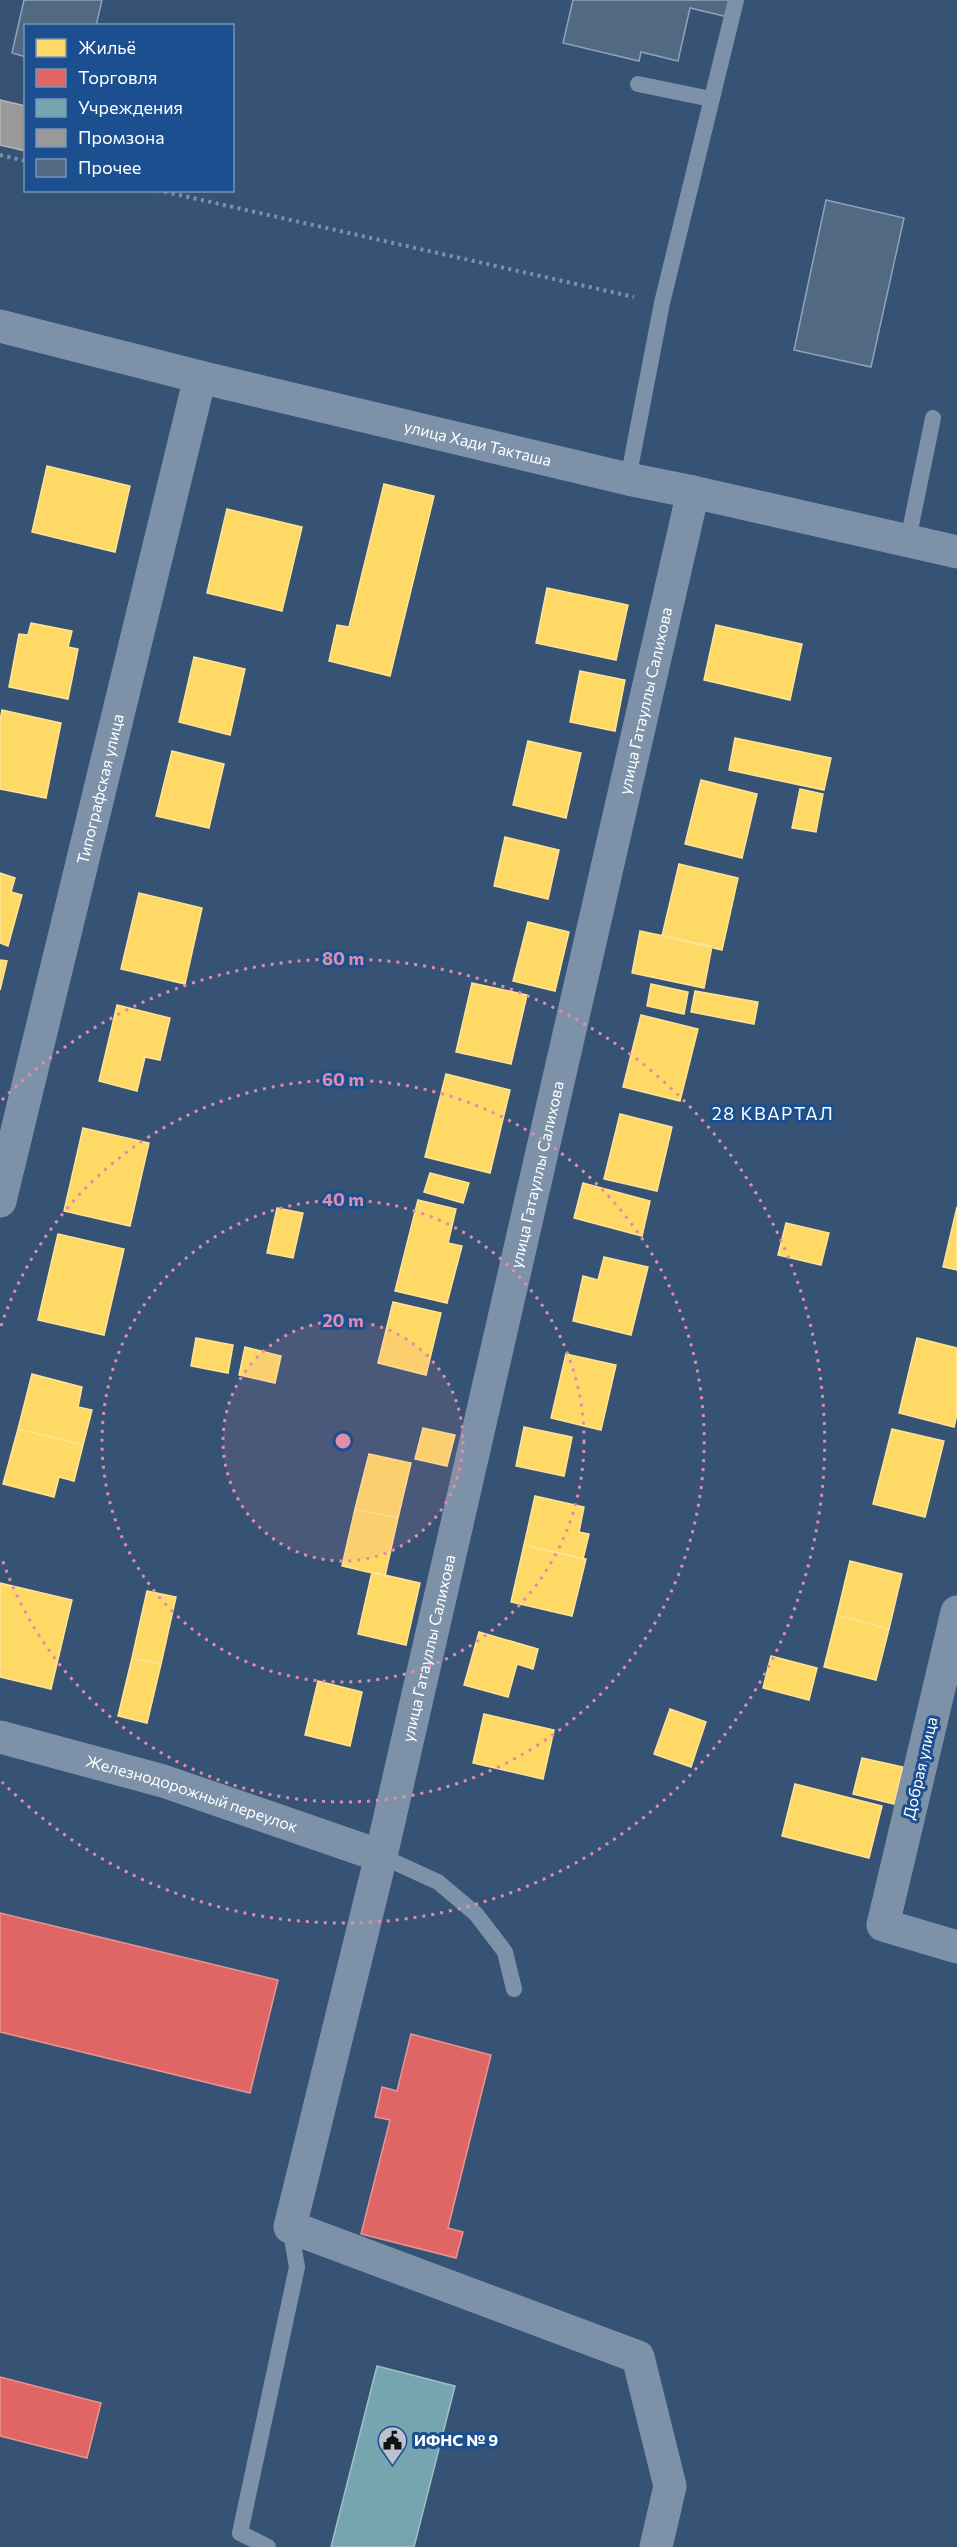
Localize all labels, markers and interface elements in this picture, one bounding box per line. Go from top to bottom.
legend [24,24,234,192]
text: Жильё [78,36,136,58]
text: Торговля [78,66,157,88]
text: Учреждения [78,96,183,118]
text: Промзона [78,126,165,148]
text: Прочее [78,156,141,178]
street label: улица Хади Такташа [402,416,553,469]
street label: улица Гатауллы Салихова [614,605,675,796]
street label: Типографская улица [72,712,127,866]
text: 80 m [322,947,364,969]
text: 60 m [322,1068,364,1090]
street label: улица Гатауллы Салихова [506,1079,567,1270]
district label: 28 КВАРТАЛ [712,1102,834,1124]
text: 40 m [322,1188,364,1210]
text: 20 m [322,1309,364,1331]
centre of rings [333,1431,353,1451]
street label: улица Гатауллы Салихова [397,1553,459,1744]
street label: Добрая улица [898,1715,941,1821]
street label: Железнодорожный переулок [84,1751,301,1836]
public building icon: ИФНС № 9 [377,2424,409,2466]
place label: ИФНС № 9 [414,2430,498,2449]

